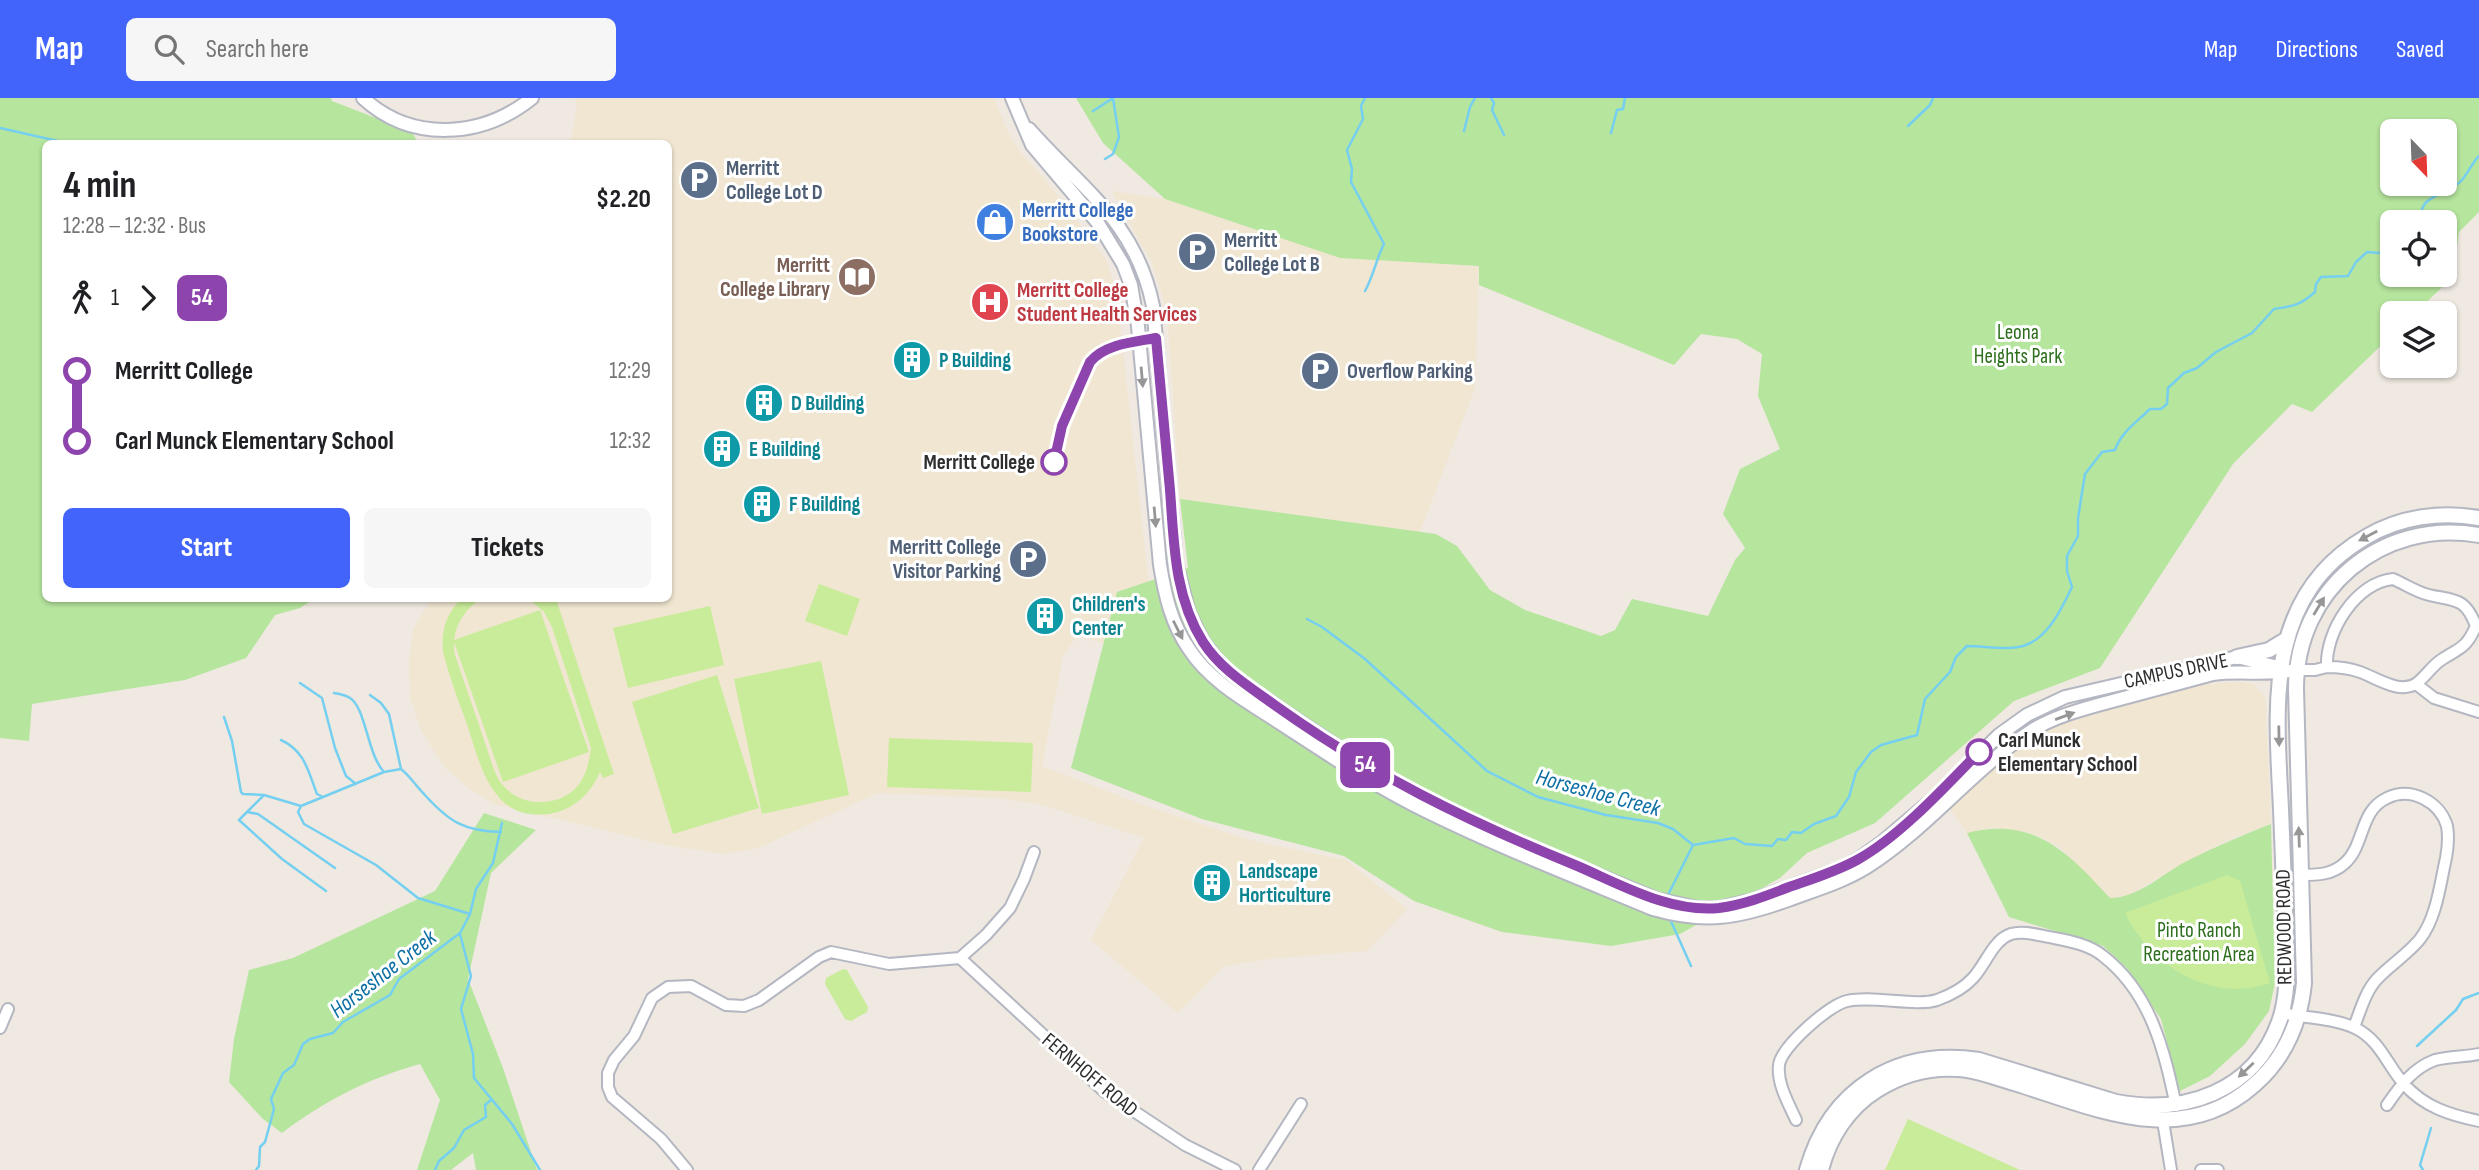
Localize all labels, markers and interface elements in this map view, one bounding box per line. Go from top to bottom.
search box [126,18,616,81]
text: Map [35,29,84,69]
icon: search [150,30,188,68]
text: Search here [206,34,309,65]
text: Map [2204,35,2237,64]
text: Directions [2275,35,2358,64]
text: Saved [2396,35,2444,64]
north arrow [2380,119,2457,196]
map controls [2380,119,2457,378]
place label: Merritt College Lot D [726,156,823,205]
parking icon: Merritt College Lot D [678,159,720,201]
text: 4 min [63,163,136,208]
text: $2.20 [596,184,651,215]
place label: Merritt College Bookstore [1022,198,1134,247]
shop icon: Merritt College Bookstore [974,201,1016,243]
button: locate [2380,210,2457,287]
text: 12:28 – 12:32 · Bus [63,212,206,240]
place label: Merritt College Lot B [1224,228,1320,277]
parking icon: Merritt College Lot B [1176,231,1218,273]
place label: Merritt College Library [720,253,830,302]
library icon: Merritt College Library [836,256,878,298]
place label: Merritt College Student Health Services [1017,278,1197,327]
icon: walk [63,279,101,317]
icon: forward [129,279,167,317]
hospital icon: Merritt College Student Health Services [969,281,1011,323]
text: 54 [191,283,213,312]
text: 1 [111,284,119,312]
button: layers [2380,301,2457,378]
park label: Leona Heights Park [1974,320,2062,369]
building icon: P Building [891,339,933,381]
place label: P Building [939,348,1011,373]
parking icon: Overflow Parking [1299,350,1341,392]
text: Merritt College [115,356,253,387]
text: 12:29 [609,357,651,385]
place label: Overflow Parking [1347,359,1473,384]
one-way arrow [1137,366,1148,388]
building icon: D Building [743,382,785,424]
place label: D Building [791,391,865,416]
text: Carl Munck Elementary School [115,426,394,457]
text: 12:32 [610,427,651,455]
building icon: E Building [701,428,743,470]
place label: E Building [749,437,821,462]
marker: Merritt College [1041,449,1067,475]
place label: Merritt College [923,450,1035,475]
building icon: F Building [741,483,783,525]
place label: F Building [789,492,861,517]
one-way arrow [1150,506,1161,528]
button: Start [63,508,350,588]
button: Tickets [364,508,651,588]
one-way arrow [2358,530,2378,542]
place label: Merritt College Visitor Parking [889,535,1001,584]
parking icon: Merritt College Visitor Parking [1007,538,1049,580]
place label: Children's Center [1072,592,1146,641]
building icon: Children's Center [1024,595,1066,637]
one-way arrow [2312,597,2325,616]
one-way arrow [1172,620,1184,640]
street label: CAMPUS DRIVE [2122,648,2230,694]
one-way arrow [2054,710,2075,721]
one-way arrow [2273,725,2285,747]
place label: Carl Munck Elementary School [1998,728,2137,777]
marker: Carl Munck Elementary School [1966,739,1992,765]
line badge: 54 [1334,742,1396,788]
text: 54 [1354,750,1376,779]
water label: Horseshoe Creek [1533,763,1664,823]
one-way arrow [2293,826,2304,848]
place label: Landscape Horticulture [1239,859,1331,908]
building icon: Landscape Horticulture [1191,862,1233,904]
street label: REDWOOD ROAD [2270,869,2298,985]
park label: Pinto Ranch Recreation Area [2143,918,2255,967]
water label: Horseshoe Creek [324,923,443,1024]
street label: FERNHOFF ROAD [1037,1028,1143,1122]
one-way arrow [2238,1062,2255,1078]

